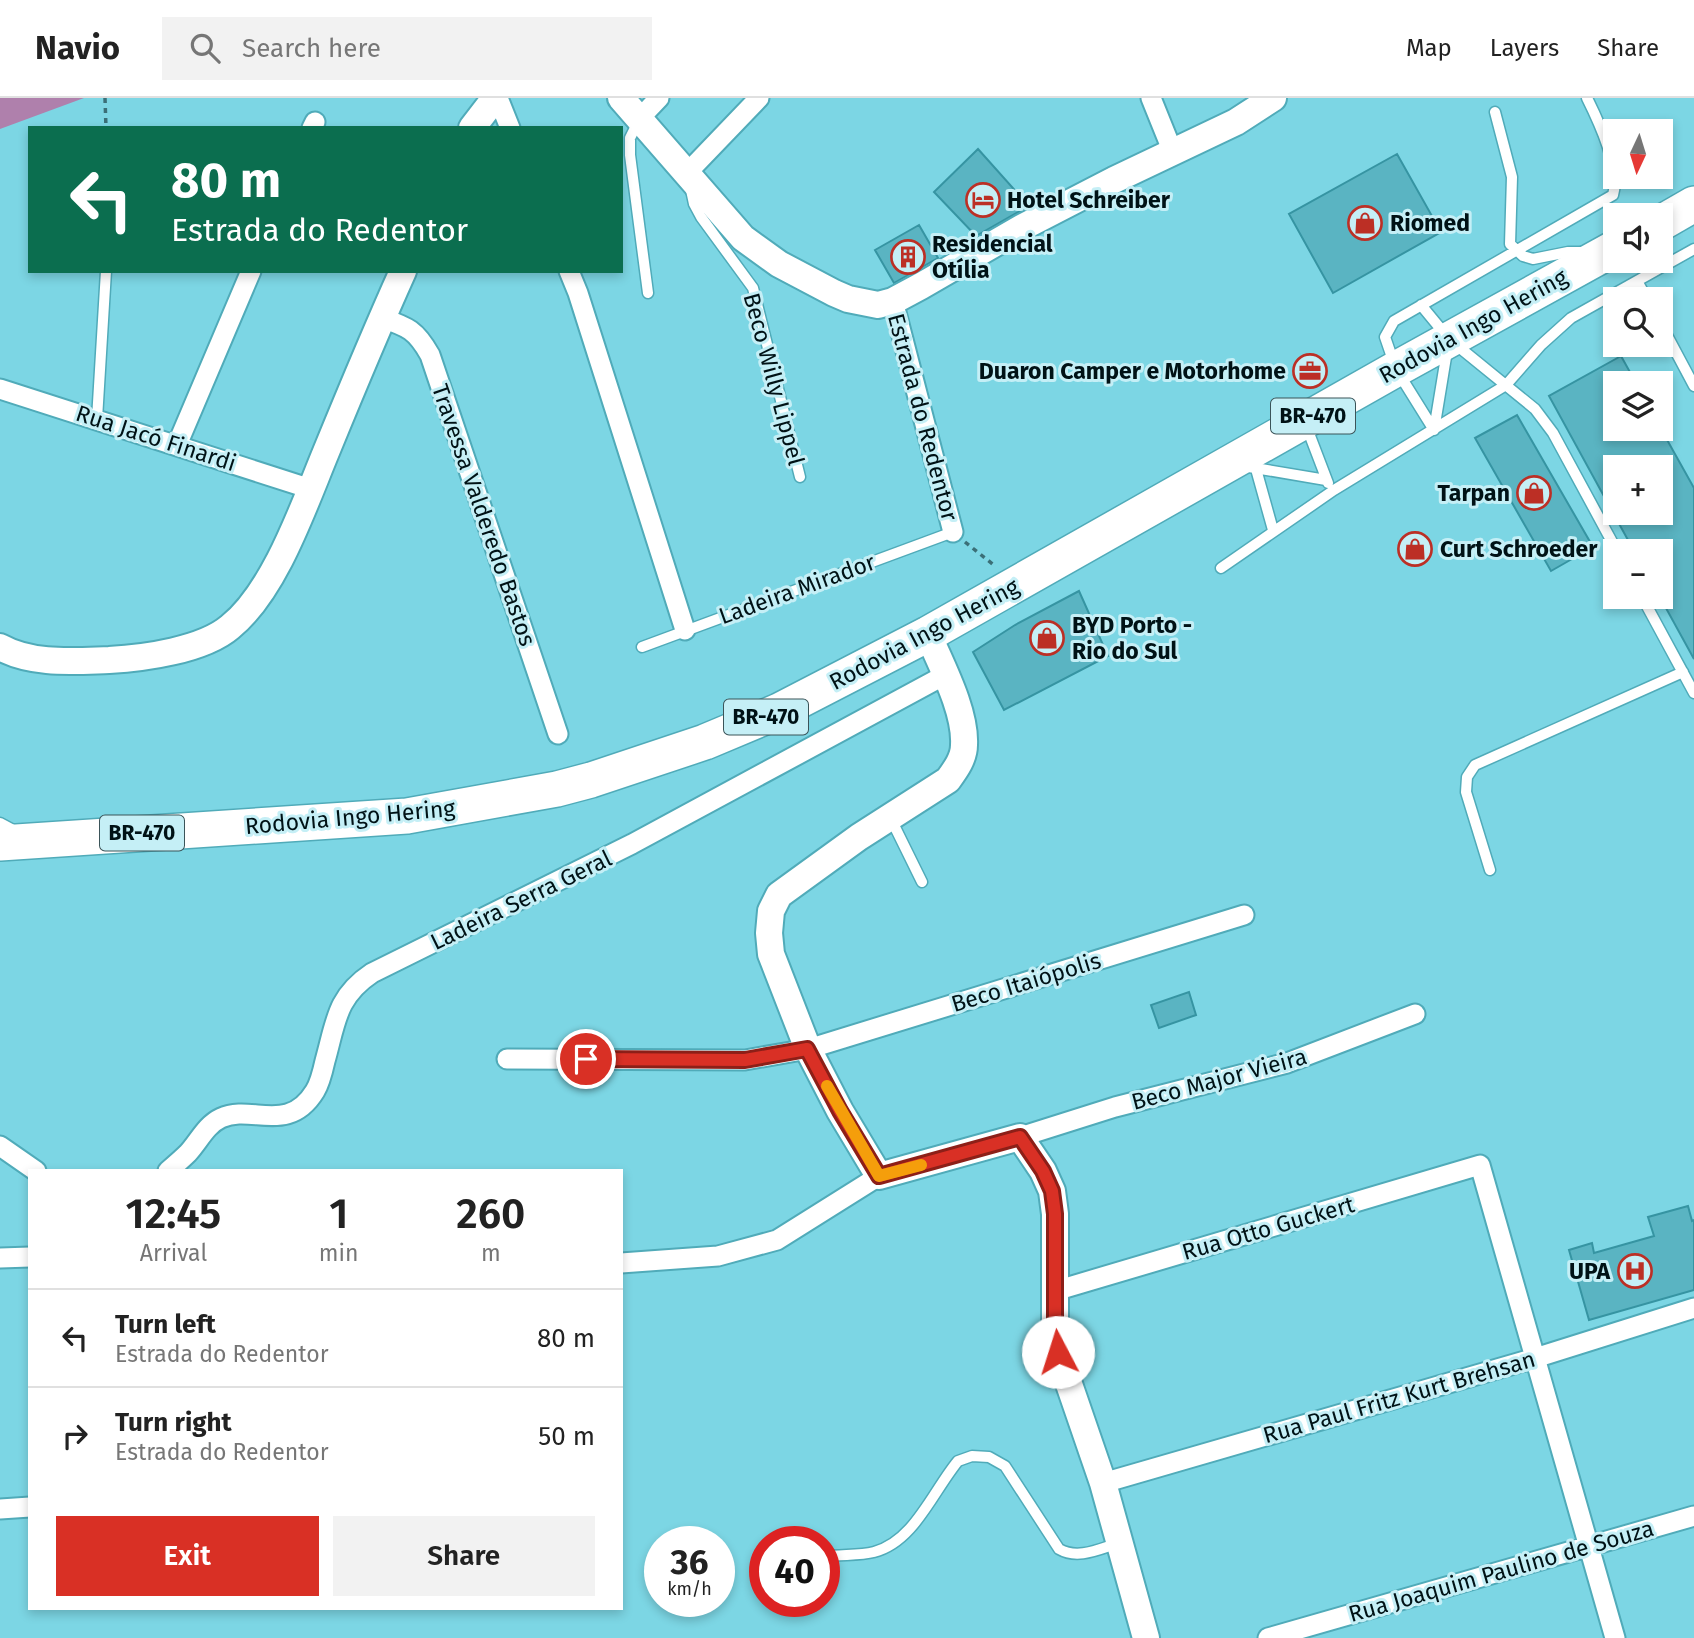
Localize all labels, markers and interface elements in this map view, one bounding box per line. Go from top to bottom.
search box [162,17,652,80]
text: Navio [35,28,120,68]
icon: search [186,29,224,67]
text: Search here [242,33,381,64]
text: Map [1406,34,1452,62]
text: Layers [1490,34,1559,62]
text: Share [1597,34,1659,62]
north arrow [1603,119,1673,189]
map controls [1603,119,1673,609]
text: 80 m [171,151,281,210]
icon: left [56,154,147,245]
hotel icon: Hotel Schreiber [964,181,1002,219]
place label: Hotel Schreiber [1007,186,1171,214]
button: sound [1603,203,1673,273]
shop icon: Riomed [1346,204,1384,242]
place label: Riomed [1390,209,1470,237]
text: Estrada do Redentor [171,211,468,249]
place label: Residencial Otília [932,230,1053,284]
building icon: Residencial Otília [889,238,927,276]
street label: Rodovia Ingo Hering [1374,263,1572,389]
button: search [1603,287,1673,357]
street label: Beco Willy Lippel [738,290,811,468]
street label: Estrada do Redentor [882,310,964,524]
office icon: Duaron Camper e Motorhome [1291,352,1329,390]
place label: Duaron Camper e Motorhome [979,357,1286,385]
button: layers [1603,371,1673,441]
street label: Travessa Valderedo Bastos [426,380,542,650]
road number: BR-470 [1271,398,1355,434]
street label: Rua Jacó Finardi [72,399,240,477]
button: + [1603,455,1673,525]
shop icon: Tarpan [1515,474,1553,512]
place label: Tarpan [1438,479,1510,507]
shop icon: Curt Schroeder [1396,530,1434,568]
place label: Curt Schroeder [1440,535,1598,563]
button: − [1603,539,1673,609]
street label: Ladeira Mirador [715,548,879,630]
street label: Rodovia Ingo Hering [824,572,1024,696]
place label: BYD Porto - Rio do Sul [1072,611,1192,665]
shop icon: BYD Porto - Rio do Sul [1028,619,1066,657]
road number: BR-470 [724,700,808,734]
street label: Rodovia Ingo Hering [244,794,456,840]
road number: BR-470 [100,816,184,850]
street label: Ladeira Serra Geral [426,844,616,956]
street label: Beco Itaiópolis [948,946,1104,1018]
pin [556,1029,616,1089]
icon: arrive [567,1040,605,1078]
street label: Beco Major Vieira [1128,1042,1310,1116]
text: 12:45 [126,1189,221,1239]
text: 1 [329,1189,348,1239]
text: 260 [456,1189,525,1239]
street label: Rua Otto Guckert [1179,1190,1358,1266]
text: Arrival [140,1239,207,1267]
text: min [319,1239,359,1267]
text: m [481,1239,501,1267]
hospital icon: UPA [1616,1252,1654,1290]
place label: UPA [1569,1257,1610,1285]
text: Turn left [115,1309,216,1340]
position arrow [1021,1315,1095,1389]
icon: left [56,1319,94,1357]
text: 80 m [537,1323,595,1354]
text: Estrada do Redentor [115,1340,329,1368]
street label: Rua Paul Fritz Kurt Brehsan [1260,1345,1538,1449]
text: Turn right [115,1407,232,1438]
icon: right [56,1417,94,1455]
text: 50 m [538,1421,595,1452]
text: Estrada do Redentor [115,1438,329,1466]
street label: Rua Joaquim Paulino de Souza [1345,1514,1657,1628]
button: Exit [56,1516,319,1596]
button: Share [333,1516,595,1596]
speed limit sign: 40 [749,1526,840,1617]
text: 36 [671,1541,708,1583]
text: km/h [667,1578,712,1600]

